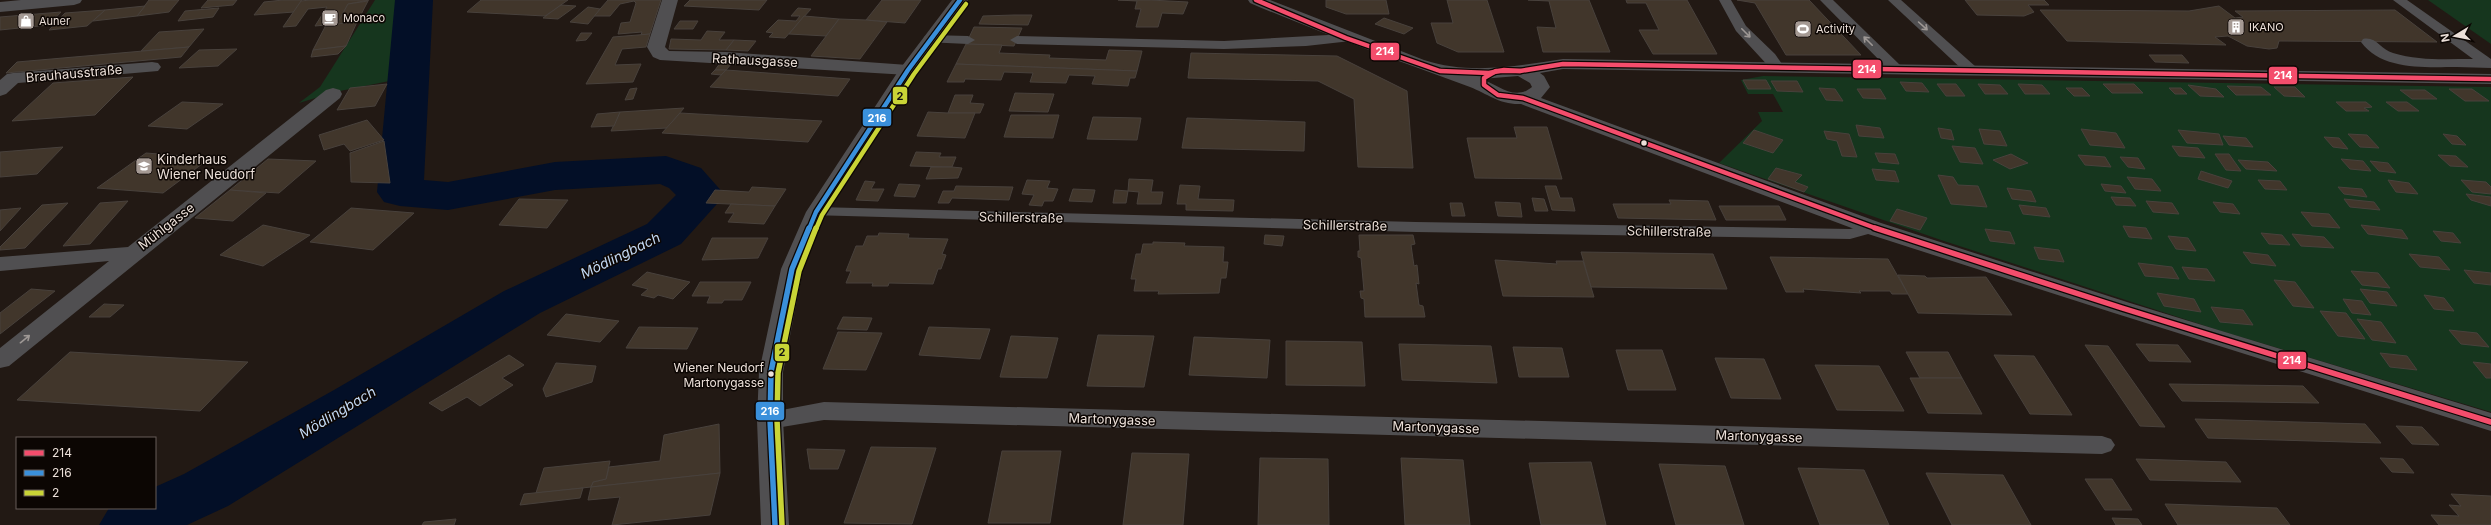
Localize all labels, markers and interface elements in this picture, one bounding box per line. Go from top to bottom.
cafe icon: Monaco [320,8,340,28]
shop icon: Auner [16,11,36,31]
place label: Monaco [343,11,385,25]
place label: Auner [39,14,70,28]
north arrow [2435,16,2475,56]
building icon: IKANO [2226,17,2246,37]
sports icon: Activity [1793,19,1813,39]
place label: IKANO [2249,20,2284,34]
place label: Activity [1816,22,1855,36]
one-way arrow [1918,22,1928,31]
one-way arrow [1741,28,1751,38]
text: N [2438,32,2453,43]
one-way arrow [1863,36,1873,46]
line badge: 214 [1370,42,1400,61]
text: 214 [1375,44,1395,58]
street label: Rathausgasse [712,50,798,70]
line badge: 214 [1852,59,1882,79]
street label: Brauhausstraße [25,61,123,85]
text: 214 [1857,62,1877,76]
line badge: 214 [2268,66,2298,85]
text: 214 [2273,68,2293,82]
line badge: 2 [892,86,908,105]
text: 2 [897,89,904,103]
line badge: 216 [862,108,892,127]
text: 216 [868,111,886,125]
unlabelled marker [1639,138,1649,148]
place label: Kinderhaus Wiener Neudorf [157,151,255,182]
school or university icon: Kinderhaus Wiener Neudorf [134,156,154,176]
street label: Mühlgasse [135,199,197,253]
street label: Schillerstraße [979,208,1063,226]
street label: Schillerstraße [1303,216,1387,234]
street label: Schillerstraße [1627,222,1711,240]
water label: Mödlingbach [577,228,663,282]
one-way arrow [20,335,31,343]
line badge: 2 [774,343,790,362]
text: 2 [779,345,786,359]
line badge: 214 [2277,351,2307,370]
text: 214 [2282,353,2302,367]
place label: Wiener Neudorf Martonygasse [673,360,765,390]
marker: Wiener Neudorf Martonygasse [766,369,776,379]
water label: Mödlingbach [295,382,379,442]
line badge: 216 [755,401,785,421]
text: 216 [761,404,779,418]
street label: Martonygasse [1068,409,1156,429]
street label: Martonygasse [1392,417,1480,437]
street label: Martonygasse [1715,426,1803,446]
legend [16,437,156,509]
text: 214 [52,445,72,460]
text: 216 [52,465,72,480]
text: 2 [52,485,59,500]

